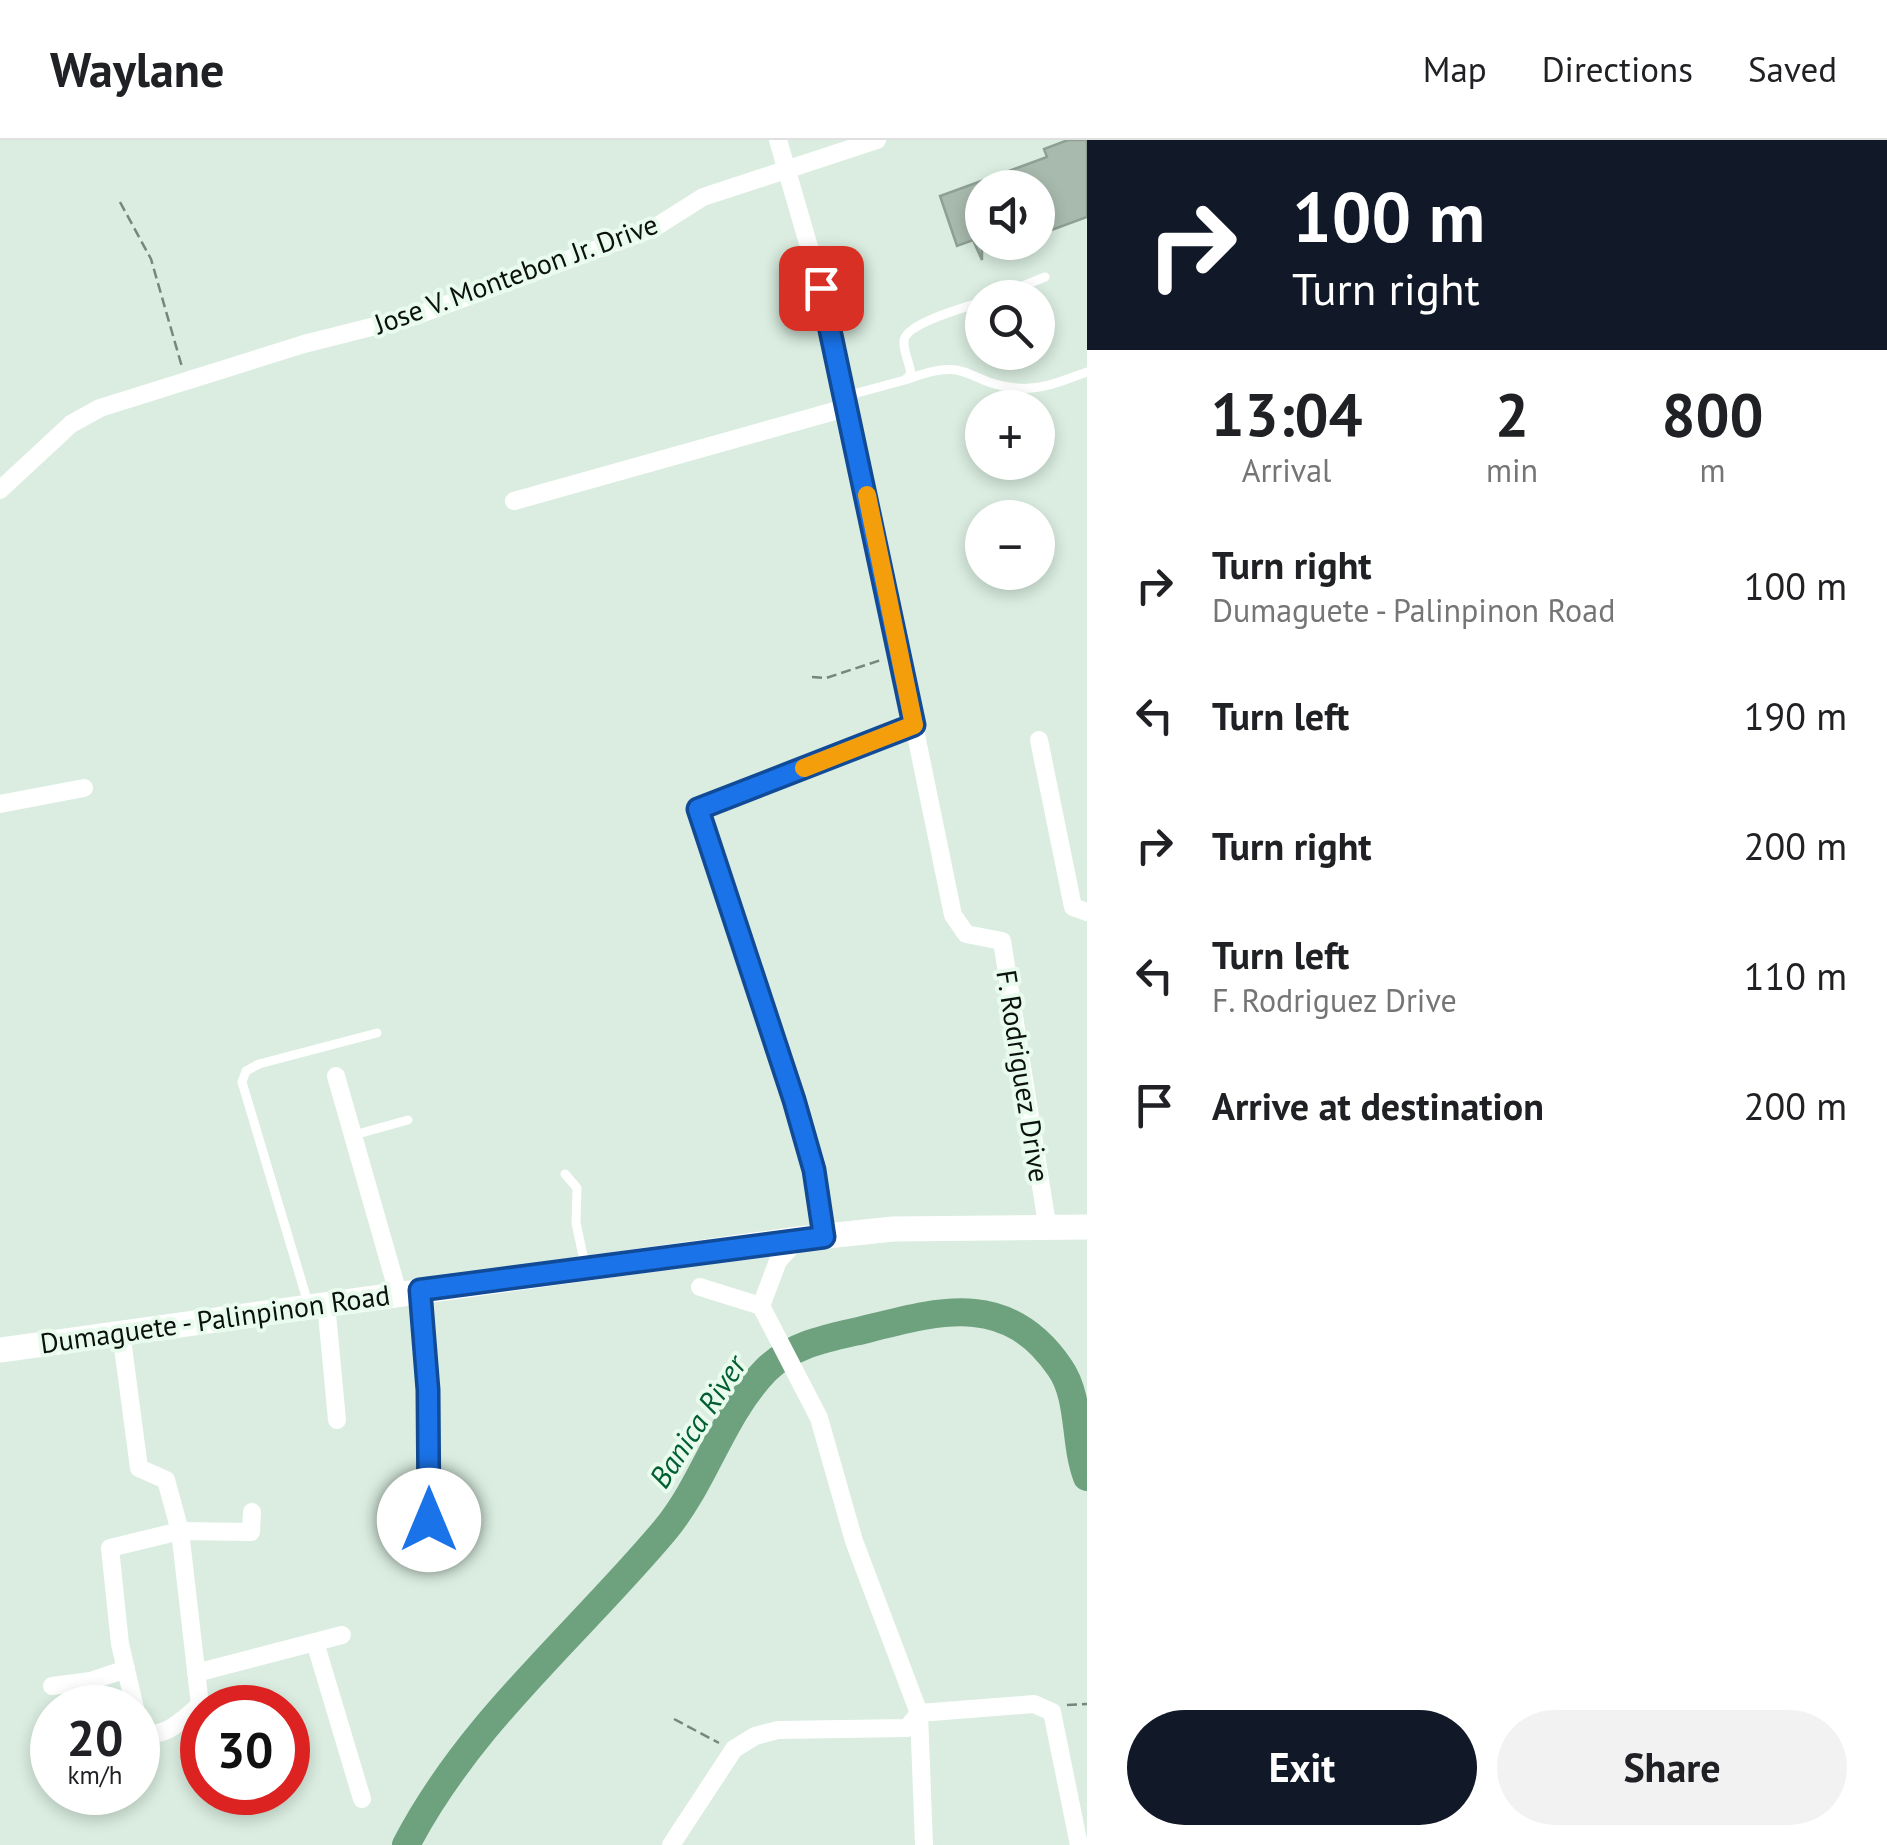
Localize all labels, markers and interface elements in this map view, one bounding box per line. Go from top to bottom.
text: Waylane [50,38,224,100]
text: Map [1423,46,1487,92]
text: Directions [1542,46,1693,92]
text: Saved [1748,46,1837,92]
map controls [965,170,1055,590]
button: sound [965,170,1055,260]
text: 100 m [1292,171,1485,261]
icon: right [1127,180,1257,310]
street label: Jose V. Montebon Jr. Drive [368,205,663,342]
pin [779,246,864,331]
text: Turn right [1292,259,1480,317]
icon: arrive [794,261,849,316]
button: search [965,280,1055,370]
text: 13:04 [1210,375,1363,453]
text: 2 [1495,375,1529,453]
text: 800 [1662,375,1764,453]
button: + [965,390,1055,480]
text: Arrival [1242,449,1331,491]
text: min [1486,449,1538,491]
text: m [1700,449,1726,491]
button: − [965,500,1055,590]
text: Turn right [1212,540,1372,589]
icon: right [1127,558,1182,613]
text: 100 m [1744,561,1847,610]
text: Dumaguete - Palinpinon Road [1212,589,1615,631]
icon: left [1127,688,1182,743]
text: Turn left [1212,691,1349,740]
text: 190 m [1744,691,1847,740]
icon: right [1127,818,1182,873]
text: Turn right [1212,821,1372,870]
text: 200 m [1744,821,1847,870]
text: Turn left [1212,930,1349,979]
icon: left [1127,948,1182,1003]
text: 110 m [1744,951,1847,1000]
street label: F. Rodriguez Drive [988,967,1059,1185]
text: F. Rodriguez Drive [1212,979,1457,1021]
icon: arrive [1127,1078,1182,1133]
text: Arrive at destination [1212,1081,1544,1130]
text: 200 m [1744,1081,1847,1130]
street label: Dumaguete - Palinpinon Road [38,1276,392,1361]
water label: Banica River [640,1346,755,1495]
position arrow [377,1468,481,1572]
speed limit sign: 30 [180,1685,310,1815]
text: 20 [67,1705,123,1770]
button: Exit [1127,1710,1477,1825]
button: Share [1497,1710,1847,1825]
text: km/h [68,1759,122,1791]

